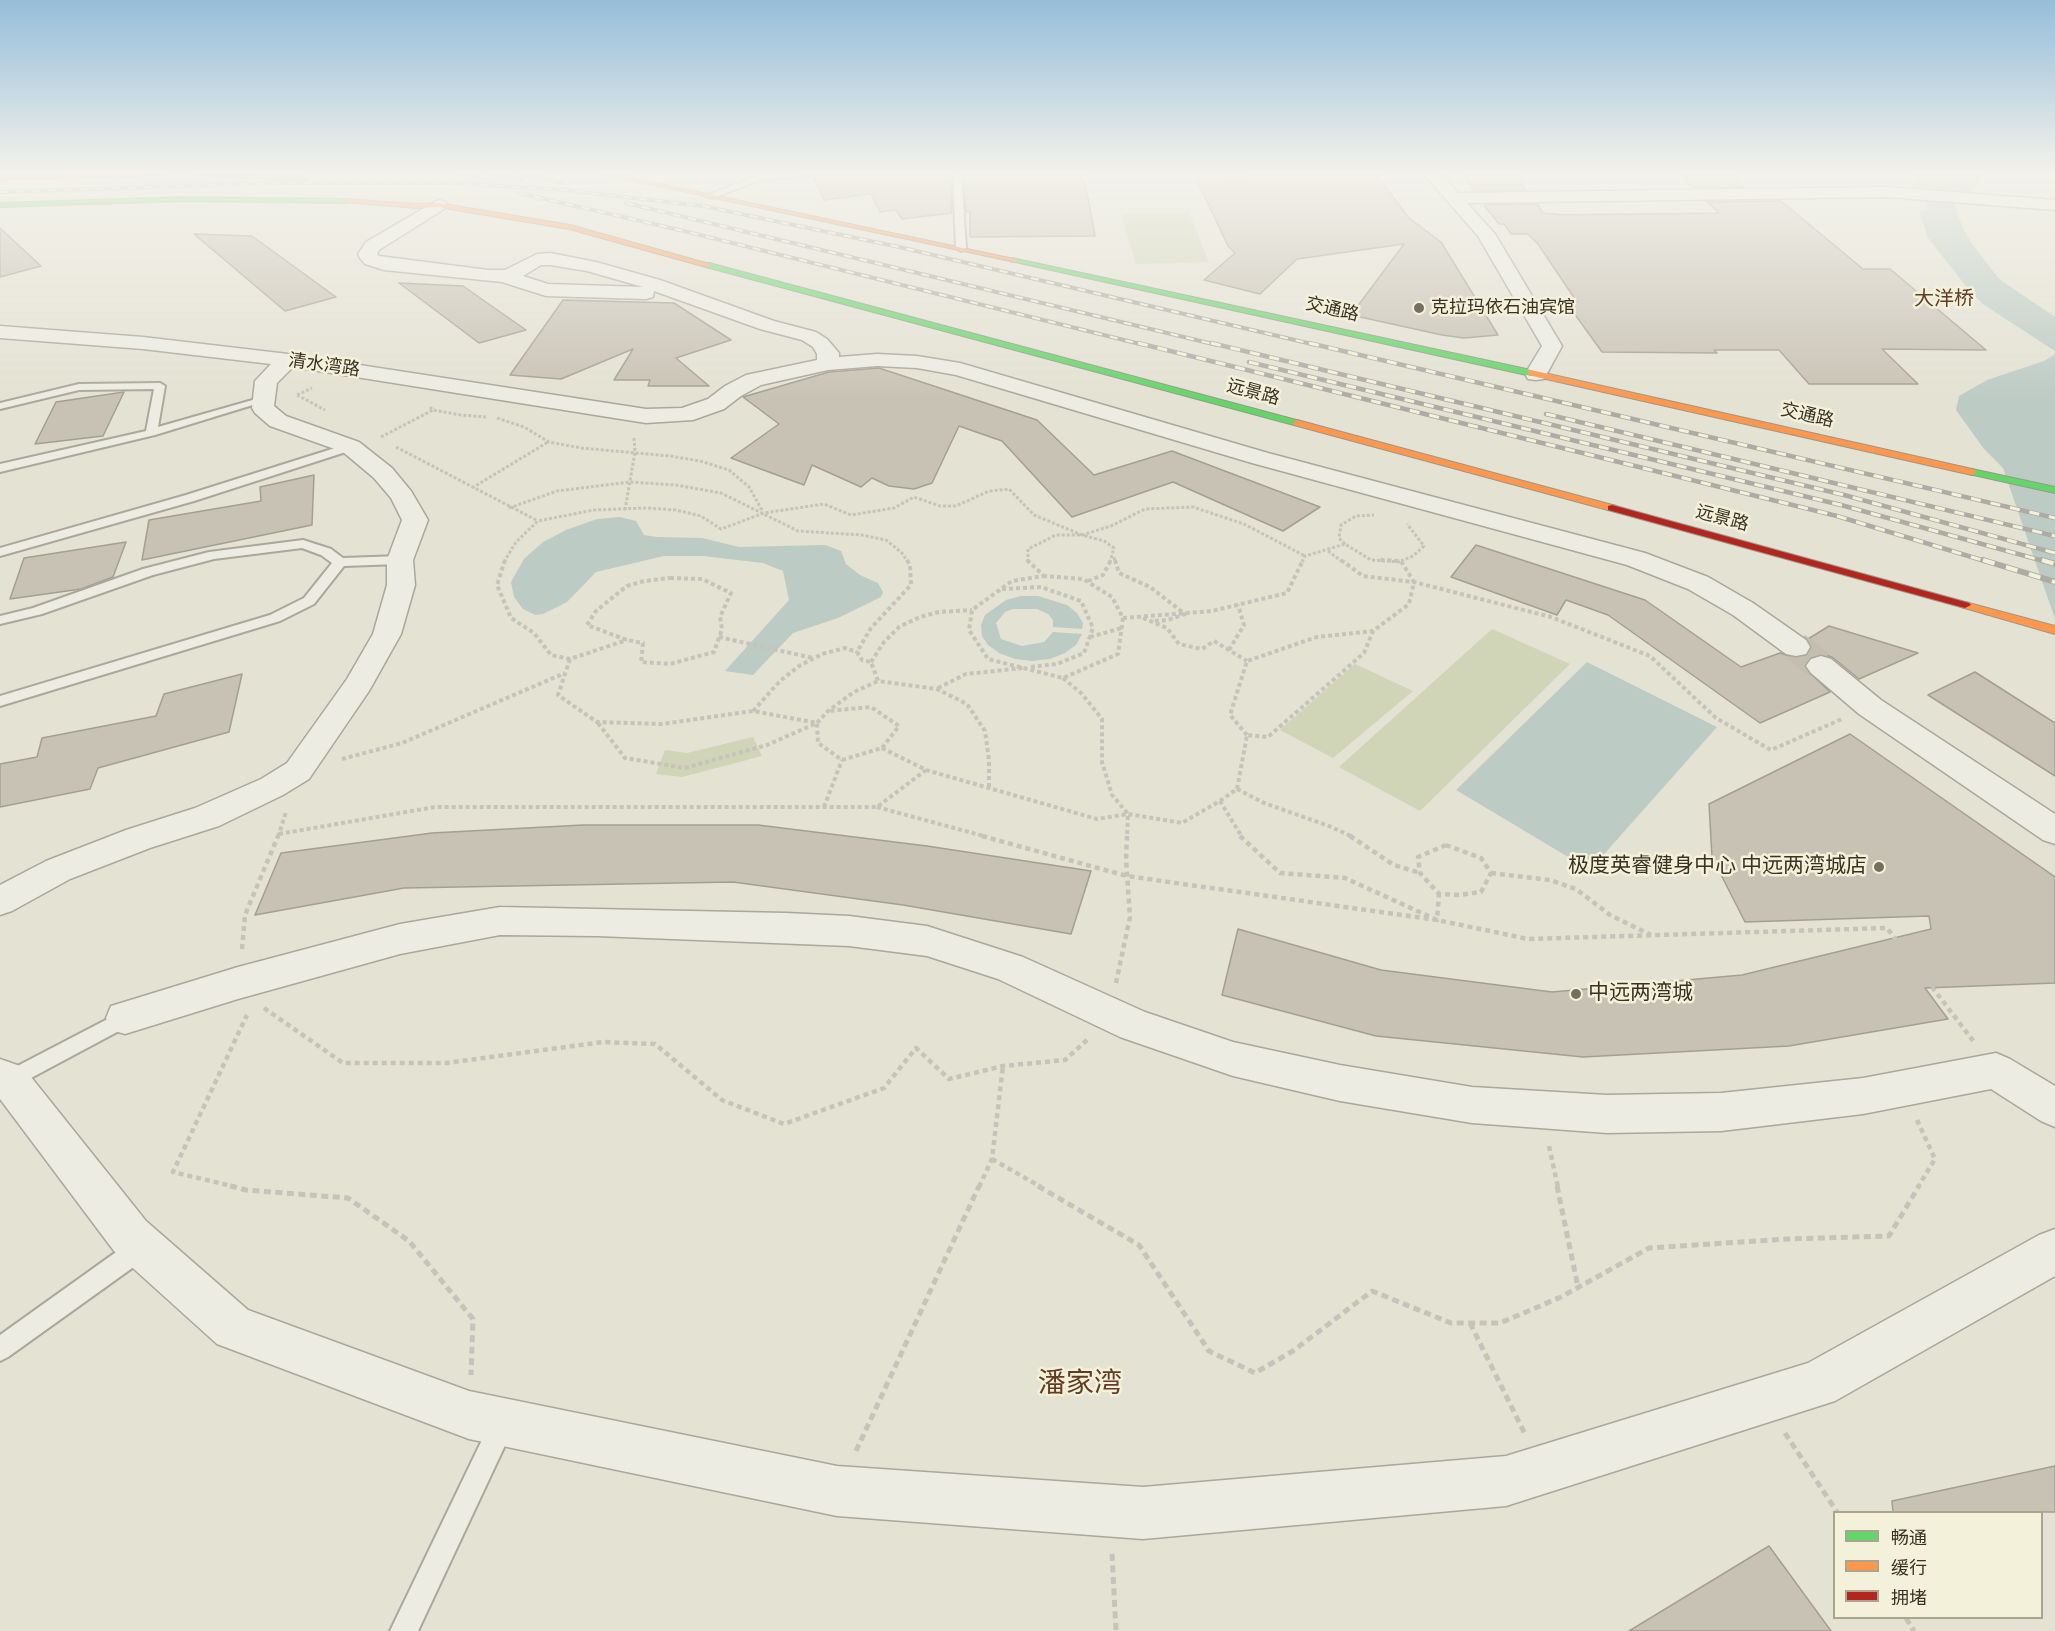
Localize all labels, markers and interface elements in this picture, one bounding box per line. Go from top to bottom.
district label: 大洋桥 [1914,288,1974,312]
street label: 交通路 [1303,293,1361,327]
place label: 克拉玛依石油宾馆 [1431,297,1575,319]
marker: 克拉玛依石油宾馆 [1412,301,1426,315]
street label: 清水湾路 [287,350,361,382]
street label: 远景路 [1224,376,1282,410]
street label: 交通路 [1778,399,1836,433]
street label: 远景路 [1693,502,1751,536]
place label: 极度英睿健身中心 中远两湾城店 [1568,854,1867,880]
marker: 极度英睿健身中心 中远两湾城店 [1872,860,1886,874]
place label: 中远两湾城 [1588,981,1693,1007]
marker: 中远两湾城 [1569,987,1583,1001]
district label: 潘家湾 [1038,1368,1122,1402]
legend [1833,1511,2043,1619]
text: 畅通 [1891,1525,1927,1550]
text: 缓行 [1891,1555,1927,1580]
text: 拥堵 [1891,1585,1927,1610]

